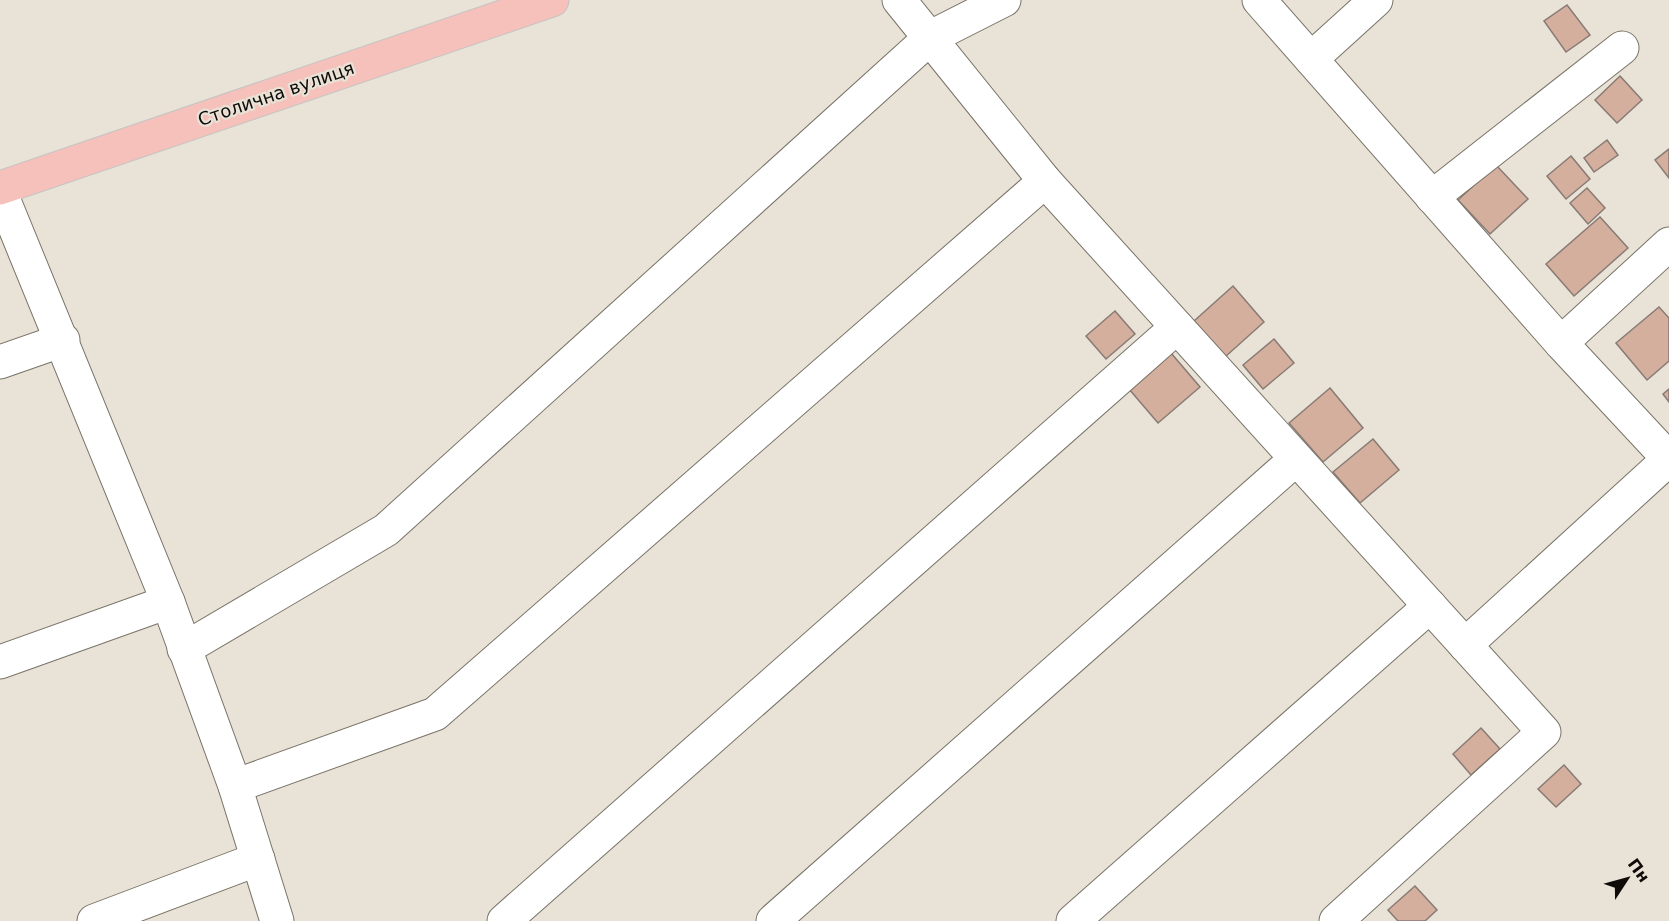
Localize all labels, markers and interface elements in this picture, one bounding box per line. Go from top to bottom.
street label: Столична вулиця [195,57,357,130]
north arrow [1597,849,1657,909]
text: Пн [1624,855,1654,886]

